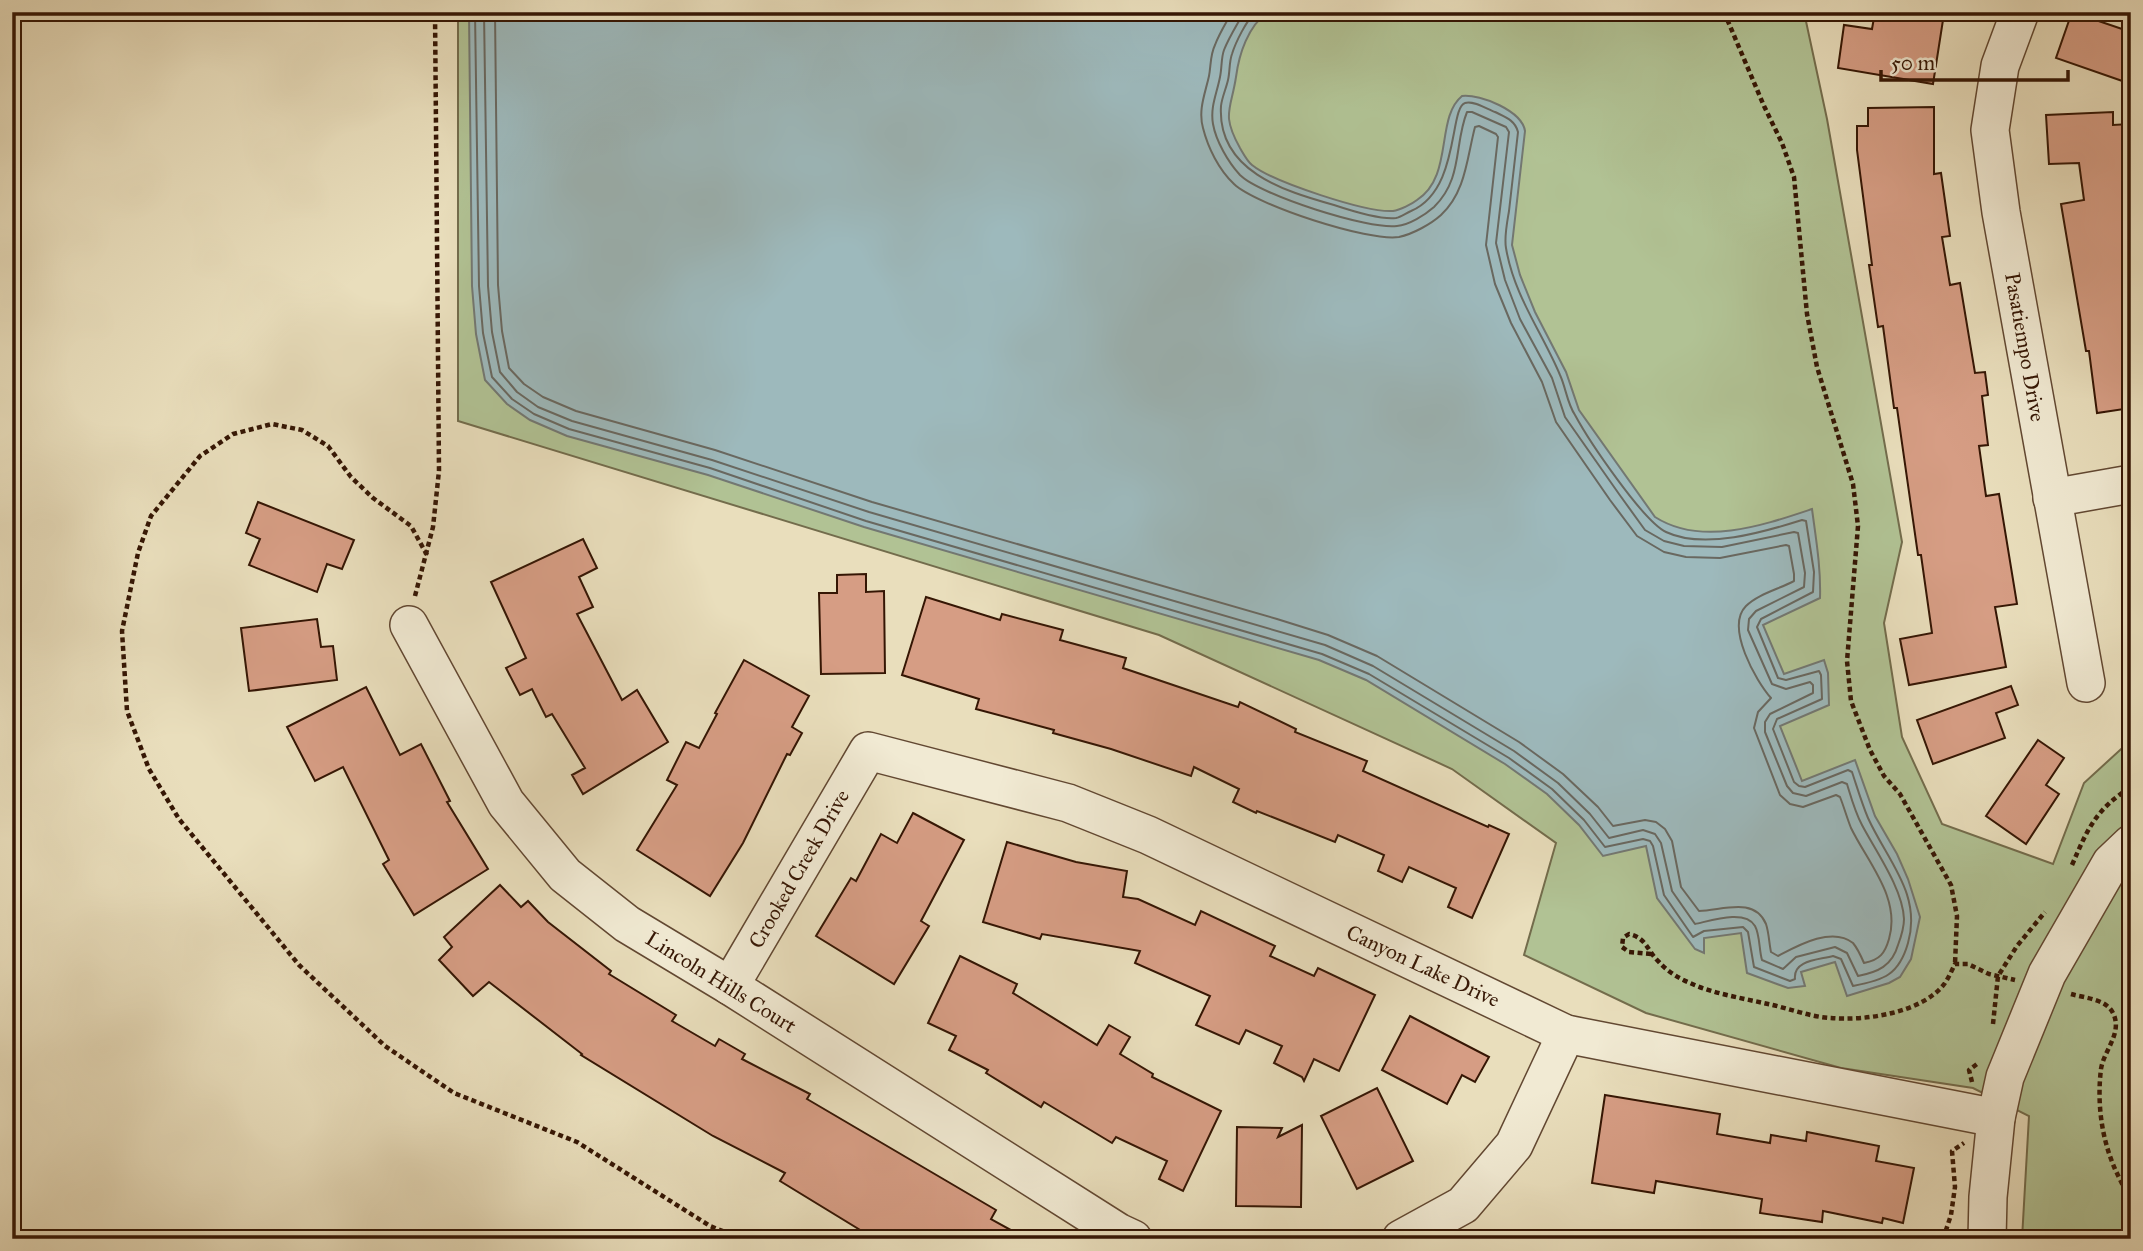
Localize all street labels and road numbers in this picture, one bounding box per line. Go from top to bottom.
street label: Pasatiempo Drive [1999,270,2051,424]
street label: Crooked Creek Drive [743,785,855,953]
street label: Canyon Lake Drive [1342,919,1504,1013]
street label: Lincoln Hills Court [641,925,802,1039]

